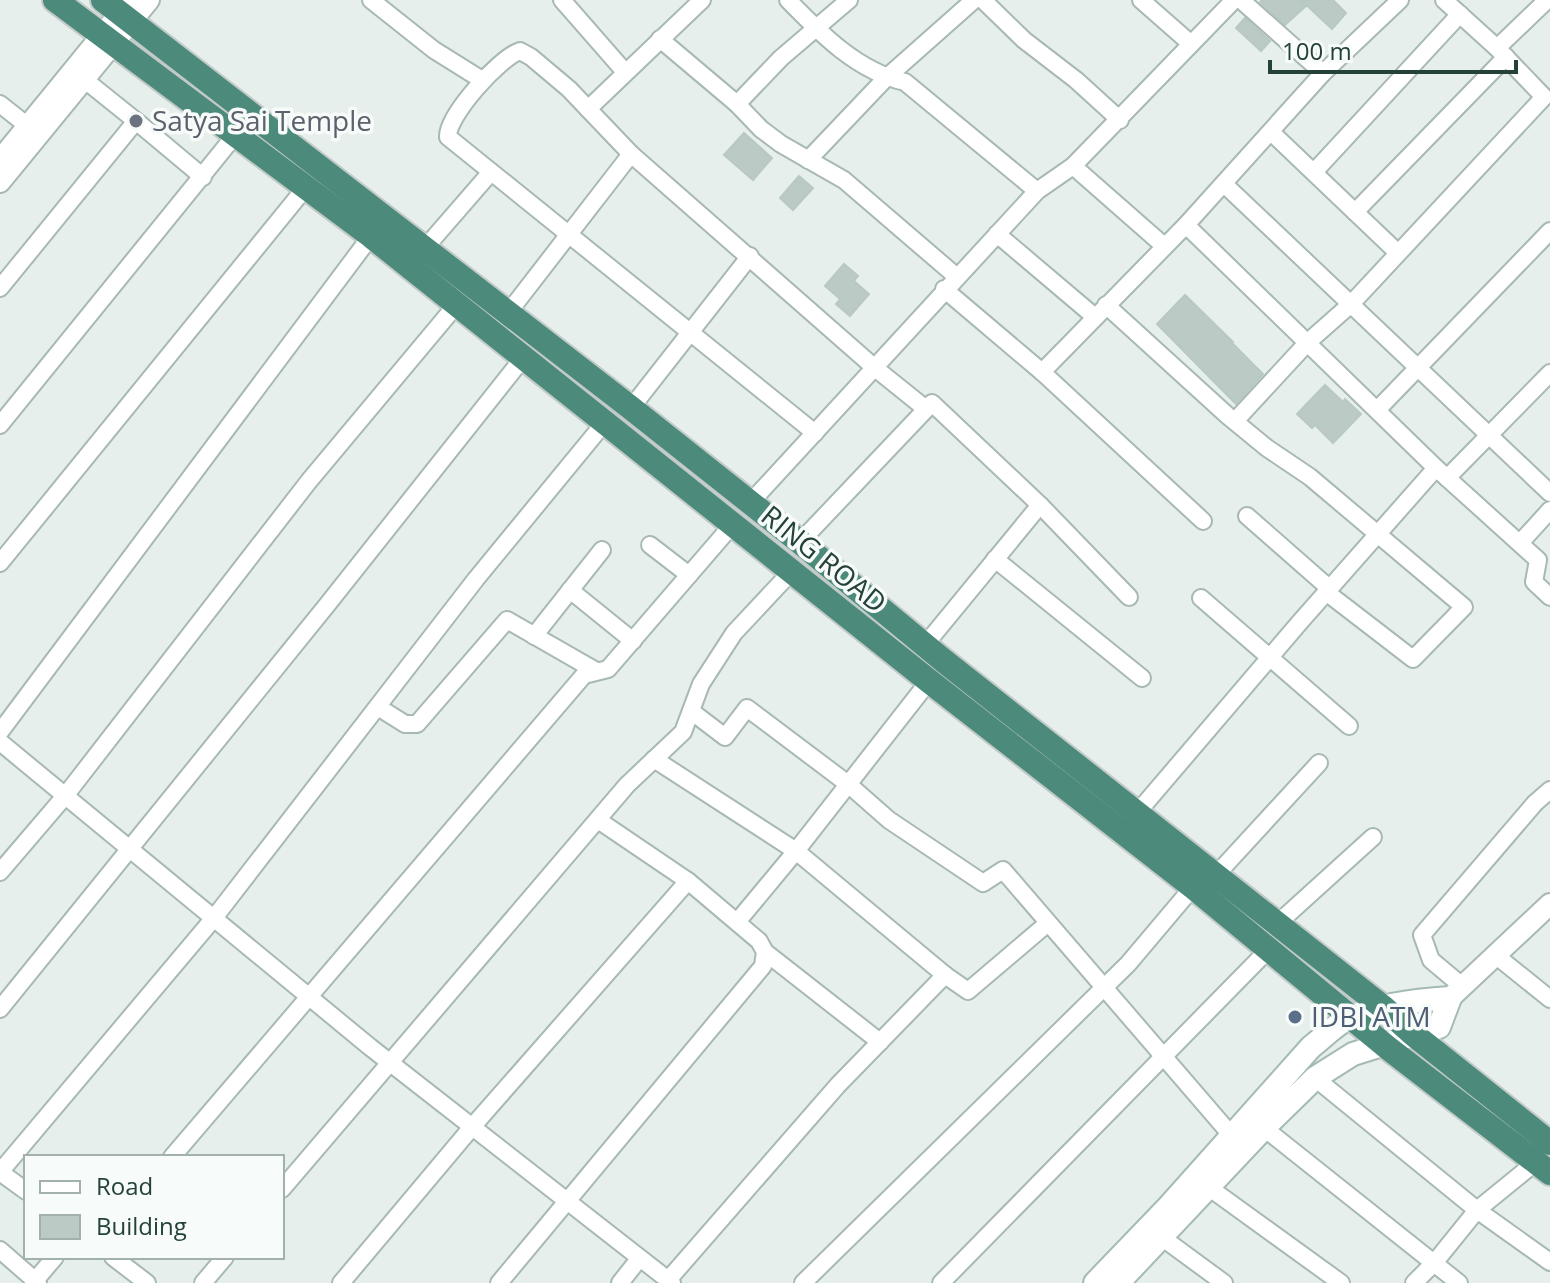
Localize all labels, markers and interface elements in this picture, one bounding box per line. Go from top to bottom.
scale bar [1270,24,1516,74]
text: 100 m [1282,34,1352,67]
place label: Satya Sai Temple [152,101,372,139]
marker: Satya Sai Temple [127,112,145,130]
street label: RING ROAD [754,496,895,620]
place label: IDBI ATM [1311,997,1431,1035]
marker: IDBI ATM [1286,1008,1304,1026]
legend [24,1155,284,1259]
text: Road [96,1169,153,1202]
text: Building [96,1209,187,1242]

